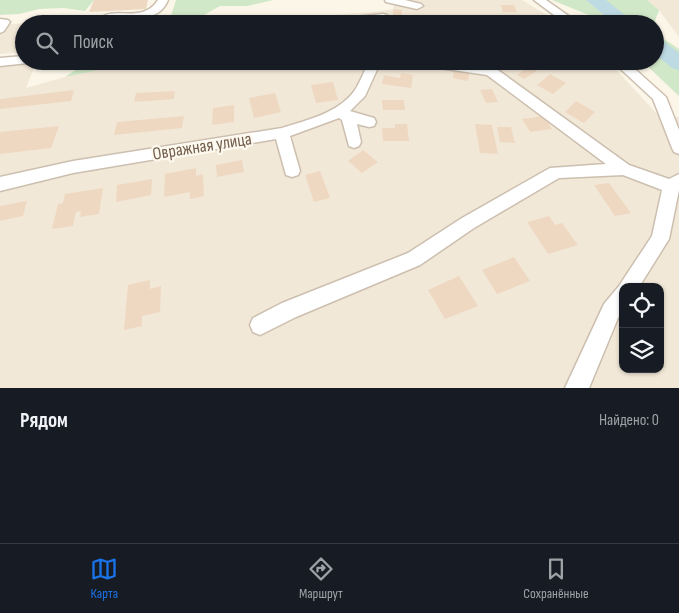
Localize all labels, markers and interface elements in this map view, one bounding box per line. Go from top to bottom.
search box [15,15,664,70]
icon: search [33,29,61,57]
text: Поиск [73,31,113,54]
street label: Овражная улица [151,128,253,165]
map controls [619,283,664,373]
button: locate [619,283,664,328]
button: layers [619,328,664,373]
text: Рядом [20,408,68,433]
text: Найдено: 0 [599,411,659,430]
tab: Карта [90,555,118,602]
tab: Маршрут [299,555,343,602]
tab: Сохранённые [523,555,589,602]

